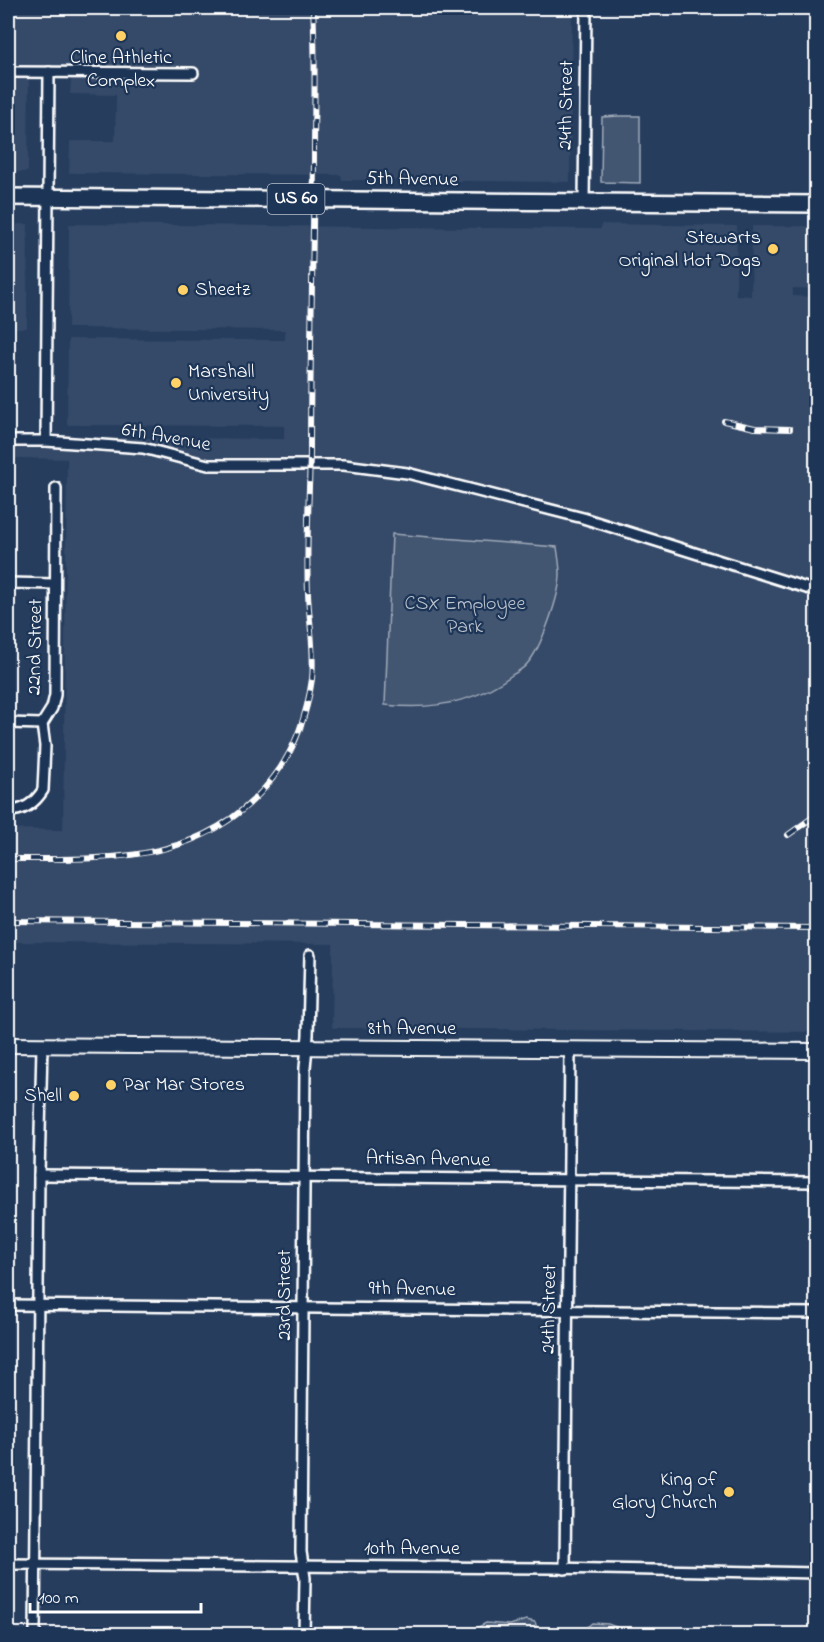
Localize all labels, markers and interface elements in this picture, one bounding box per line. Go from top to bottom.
marker: Cline Athletic Complex [114,29,128,43]
place label: Cline Athletic Complex [70,44,172,96]
street label: 24th Street [552,60,582,150]
street label: 5th Avenue [366,165,459,195]
road number: US 60 [268,184,324,214]
place label: Stewarts Original Hot Dogs [618,224,761,277]
marker: Stewarts Original Hot Dogs [766,242,780,256]
place label: Sheetz [195,276,251,305]
marker: Sheetz [176,283,190,297]
place label: Marshall University [188,358,269,410]
marker: Marshall University [169,376,183,390]
street label: 6th Avenue [119,416,213,460]
park label: CSX Employee Park [404,590,526,642]
street label: 22nd Street [21,598,51,695]
street label: 8th Avenue [368,1015,456,1044]
place label: Par Mar Stores [123,1071,245,1100]
marker: Par Mar Stores [104,1078,118,1092]
place label: Shell [24,1082,62,1111]
marker: Shell [67,1089,81,1103]
street label: Artisan Avenue [366,1144,491,1176]
street label: 23rd Street [271,1249,300,1341]
street label: 24th Street [535,1264,565,1354]
street label: 9th Avenue [368,1275,456,1305]
place label: King of Glory Church [612,1466,718,1518]
marker: King of Glory Church [722,1485,736,1499]
street label: 10th Avenue [364,1535,460,1564]
scale bar [30,1576,201,1614]
text: 100 m [39,1586,79,1612]

